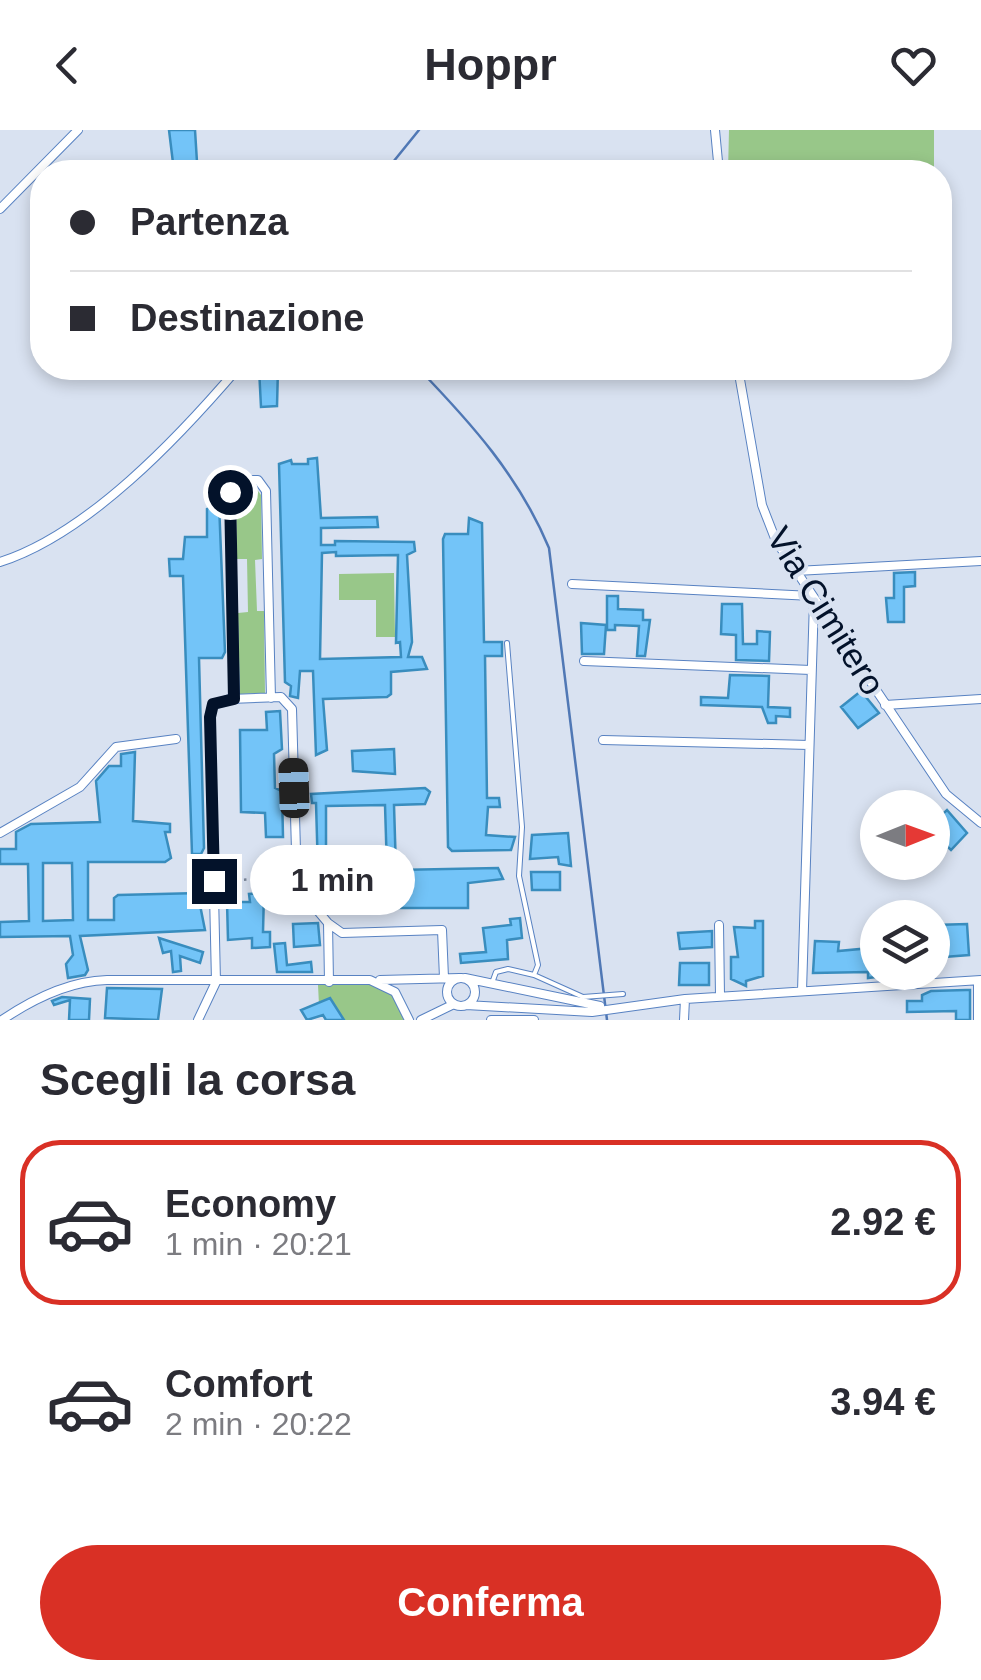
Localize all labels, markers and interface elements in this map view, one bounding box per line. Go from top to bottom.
icon: back [40,38,95,93]
icon: heart [886,38,941,93]
text: Hoppr [424,39,557,90]
text: Partenza [130,201,288,243]
text: Destinazione [130,297,364,339]
route start [208,470,253,515]
street label: Via Cimitero [760,520,893,702]
car [278,757,310,819]
north arrow [860,790,950,880]
map controls [860,790,950,990]
callout: 1 min [249,846,414,916]
route end [192,859,237,904]
text: 1 min [291,862,374,898]
button: layers [860,900,950,990]
text: Scegli la corsa [40,1054,355,1105]
icon: car [45,1178,135,1268]
text: Economy [165,1183,336,1225]
text: 2.92 € [830,1201,936,1243]
text: 1 min · 20:21 [165,1226,352,1262]
icon: car [45,1358,135,1448]
text: Comfort [165,1363,313,1405]
text: 3.94 € [830,1381,936,1423]
text: 2 min · 20:22 [165,1406,352,1442]
button: Conferma [40,1545,941,1660]

